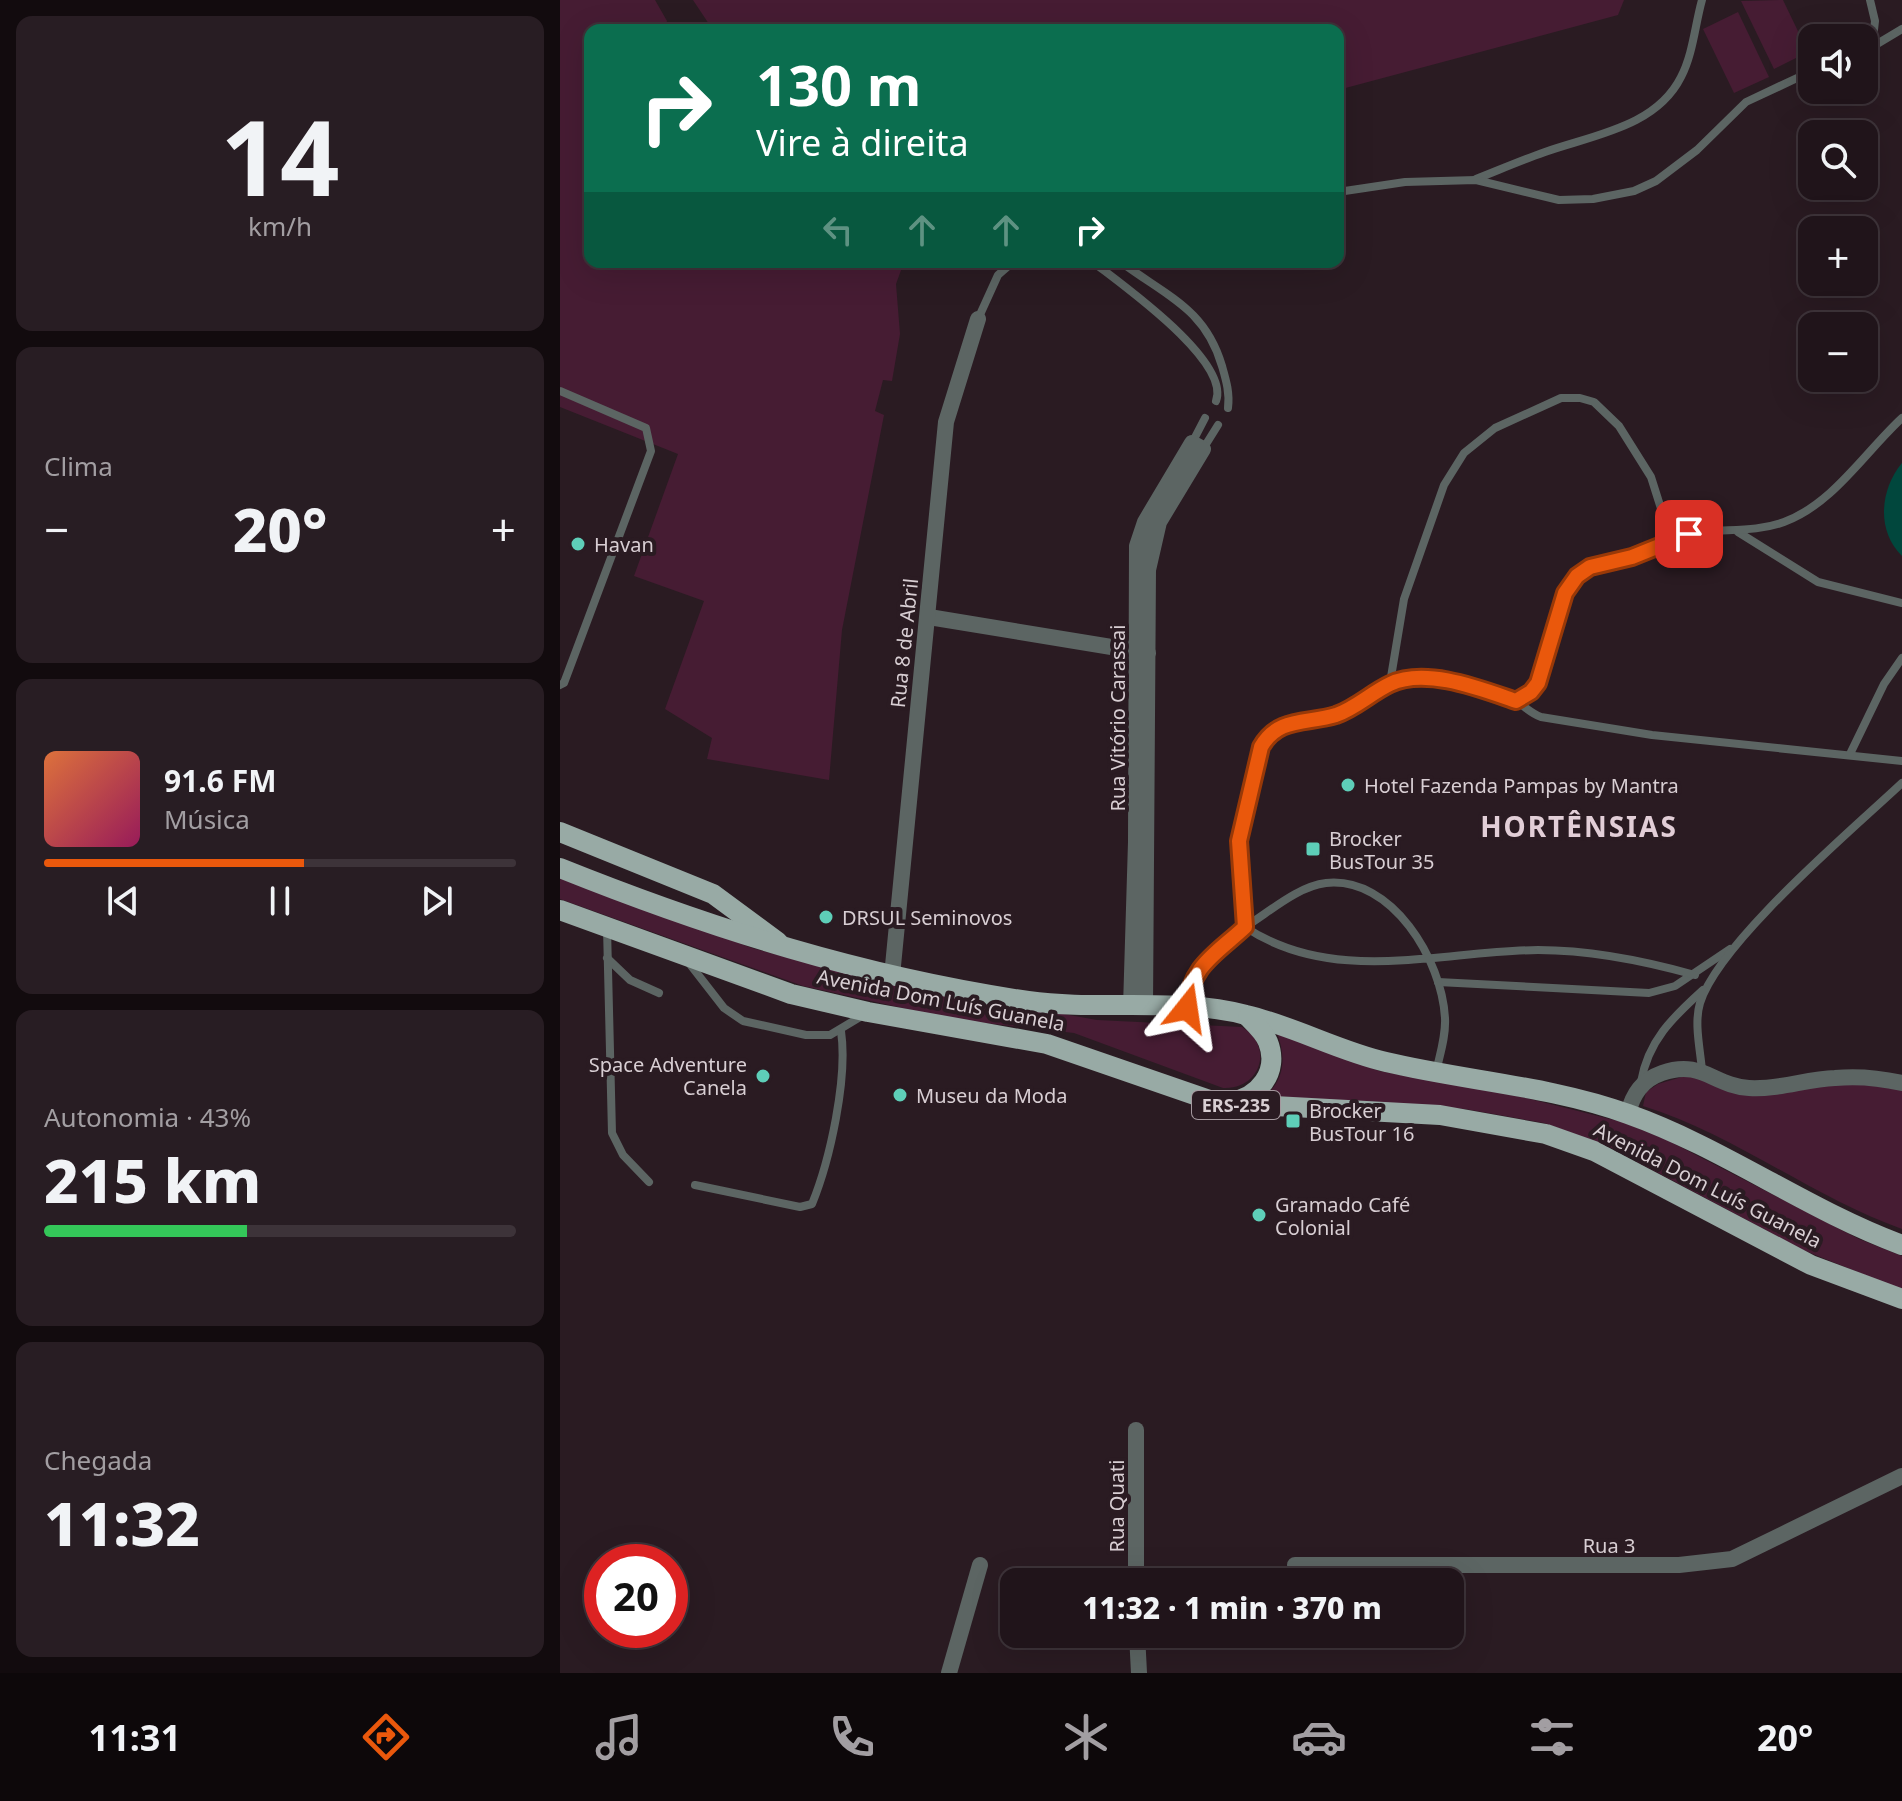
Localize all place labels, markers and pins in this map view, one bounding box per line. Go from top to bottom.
pin [1655,500,1723,568]
place label: Havan [594,531,654,558]
marker: Havan [569,535,587,553]
place label: Hotel Fazenda Pampas by Mantra [1364,772,1679,799]
marker: Hotel Fazenda Pampas by Mantra [1339,776,1357,794]
place label: Brocker BusTour 35 [1329,825,1434,875]
marker: Brocker BusTour 35 [1304,840,1322,858]
place label: DRSUL Seminovos [842,904,1012,931]
marker: DRSUL Seminovos [817,908,835,926]
place label: Space Adventure Canela [589,1051,747,1101]
marker: Space Adventure Canela [754,1067,772,1085]
place label: Museu da Moda [916,1082,1067,1109]
marker: Museu da Moda [891,1086,909,1104]
place label: Brocker BusTour 16 [1309,1097,1414,1147]
marker: Brocker BusTour 16 [1284,1112,1302,1130]
place label: Gramado Café Colonial [1275,1191,1410,1241]
marker: Gramado Café Colonial [1250,1206,1268,1224]

